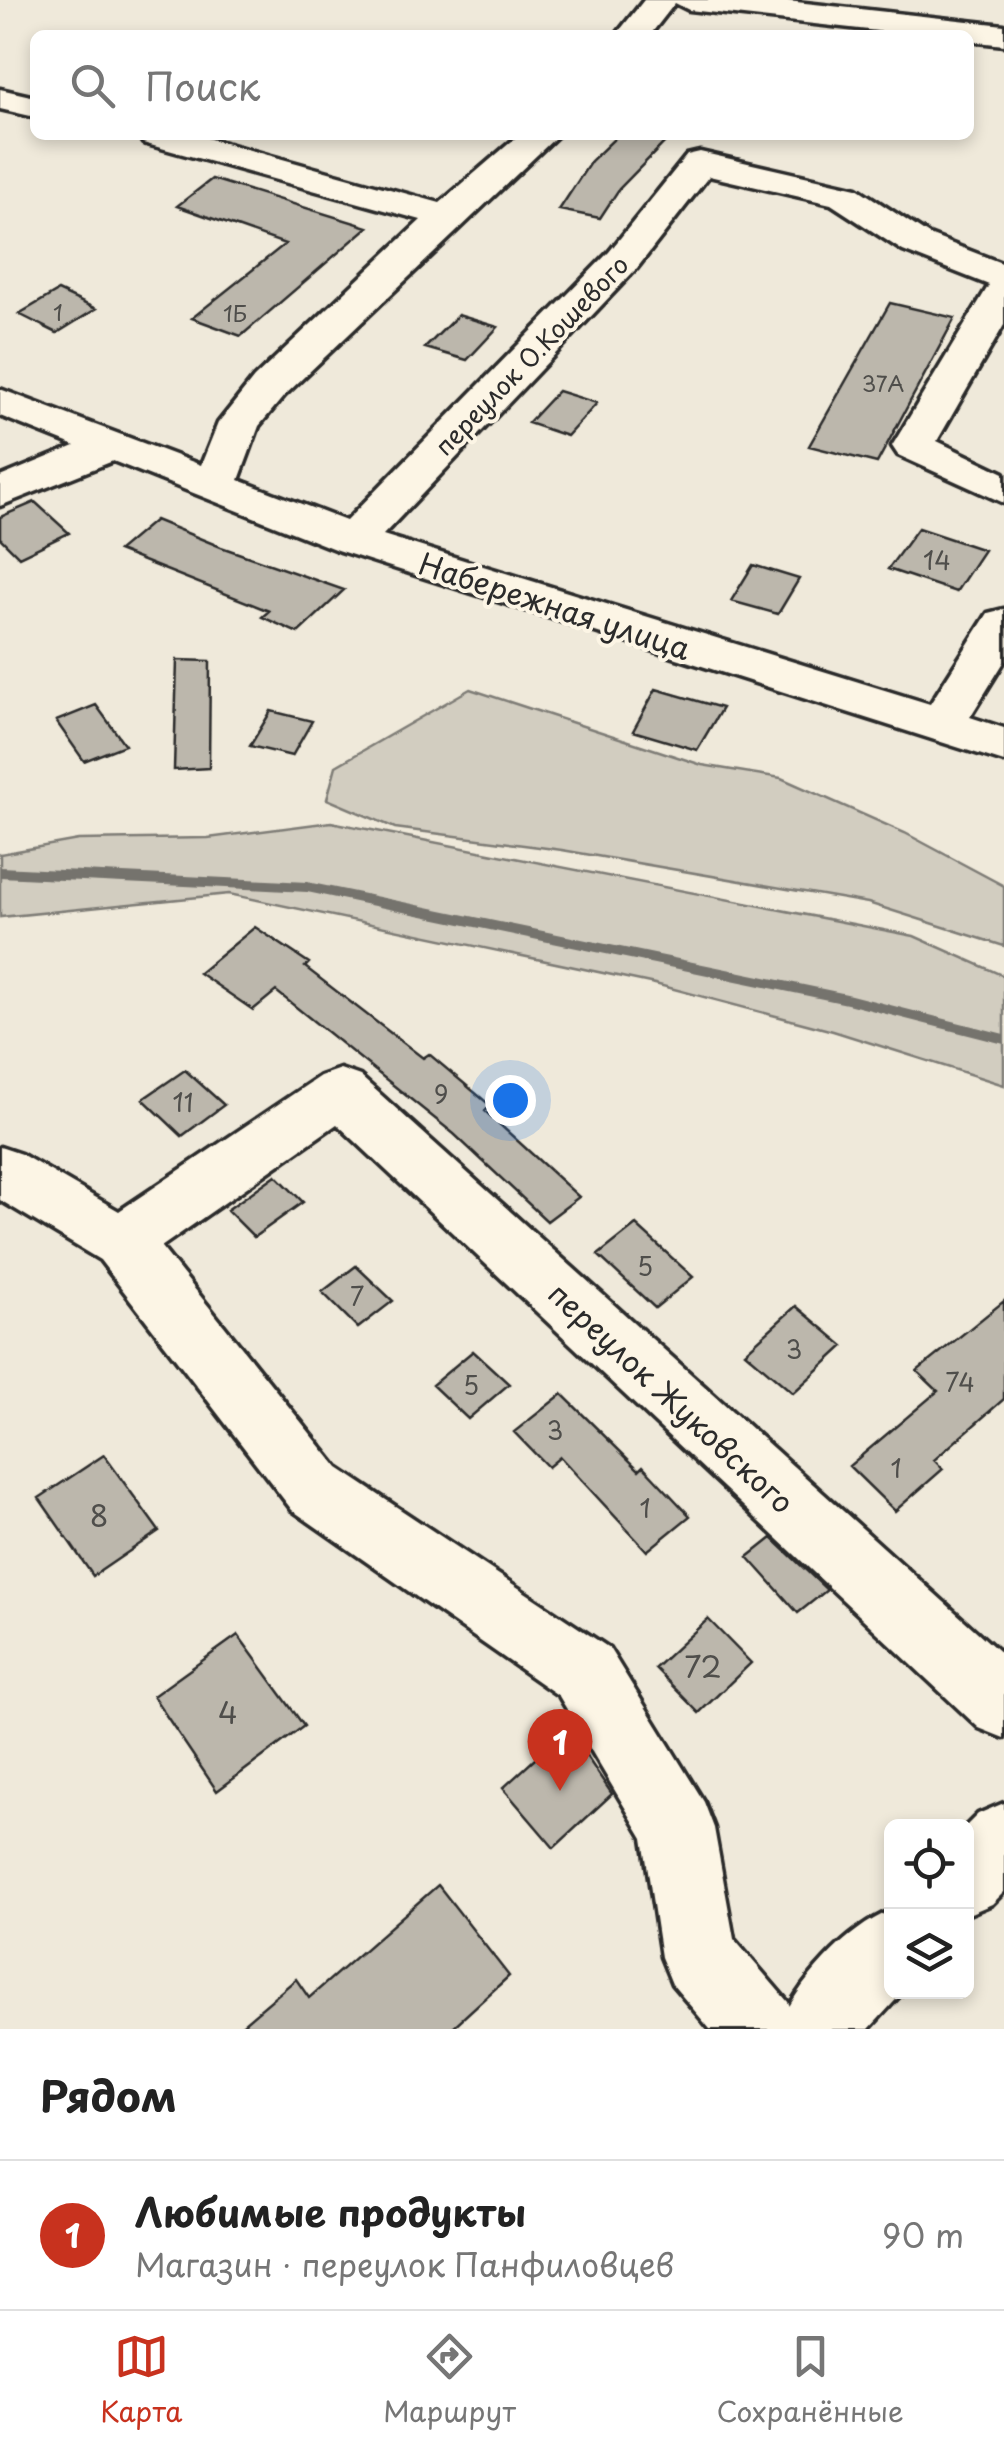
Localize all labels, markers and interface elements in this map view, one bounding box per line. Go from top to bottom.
search box [30,30,974,140]
text: Поиск [145,57,260,114]
icon: search [65,58,120,113]
street label: переулок О.Кошевого [425,246,637,464]
house number: 1 [53,295,63,328]
house number: 1Б [223,296,247,329]
house number: 37А [862,366,904,399]
street label: Набережная улица [414,540,697,670]
house number: 14 [923,541,951,579]
house number: 9 [434,1075,448,1113]
your location [485,1075,536,1126]
house number: 11 [173,1083,193,1121]
house number: 5 [637,1247,653,1285]
street label: переулок Жуковского [539,1271,805,1523]
house number: 7 [350,1277,364,1315]
house number: 3 [786,1330,802,1368]
house number: 74 [945,1363,975,1401]
house number: 5 [463,1366,479,1404]
house number: 3 [547,1411,563,1449]
house number: 1 [890,1449,902,1487]
house number: 1 [639,1489,651,1527]
house number: 8 [90,1492,108,1537]
house number: 72 [684,1643,722,1688]
house number: 4 [218,1689,238,1734]
pin: 1 [528,1708,592,1791]
map controls [884,1819,974,1999]
button: locate [884,1819,974,1909]
button: layers [884,1909,974,1999]
text: Рядом [40,2063,177,2126]
text: Любимые продукты [135,2183,526,2240]
text: 1 [65,2211,80,2259]
text: 90 m [882,2211,964,2259]
text: Магазин · переулок Панфиловцев [135,2240,674,2288]
tab: Карта [100,2329,183,2432]
tab: Маршрут [383,2329,516,2432]
tab: Сохранённые [716,2329,904,2432]

